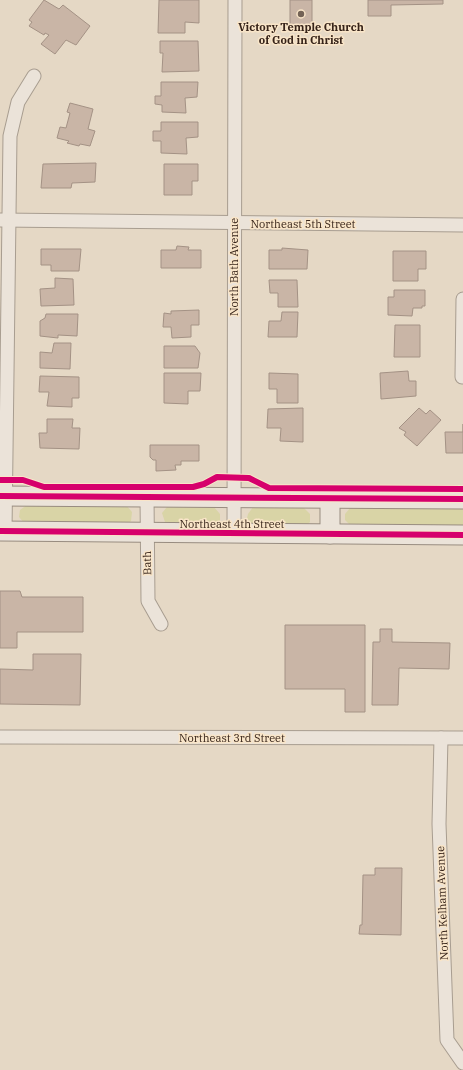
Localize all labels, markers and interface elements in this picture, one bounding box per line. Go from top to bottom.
marker: Victory Temple Church of God in Christ [296,9,306,19]
place label: Victory Temple Church of God in Christ [238,20,364,47]
street label: Northeast 5th Street [251,217,356,231]
street label: North Bath Avenue [227,218,241,316]
street label: Northeast 4th Street [180,517,285,531]
street label: Bath [140,551,154,575]
street label: Northeast 3rd Street [179,731,285,745]
street label: North Kelham Avenue [433,846,451,960]

